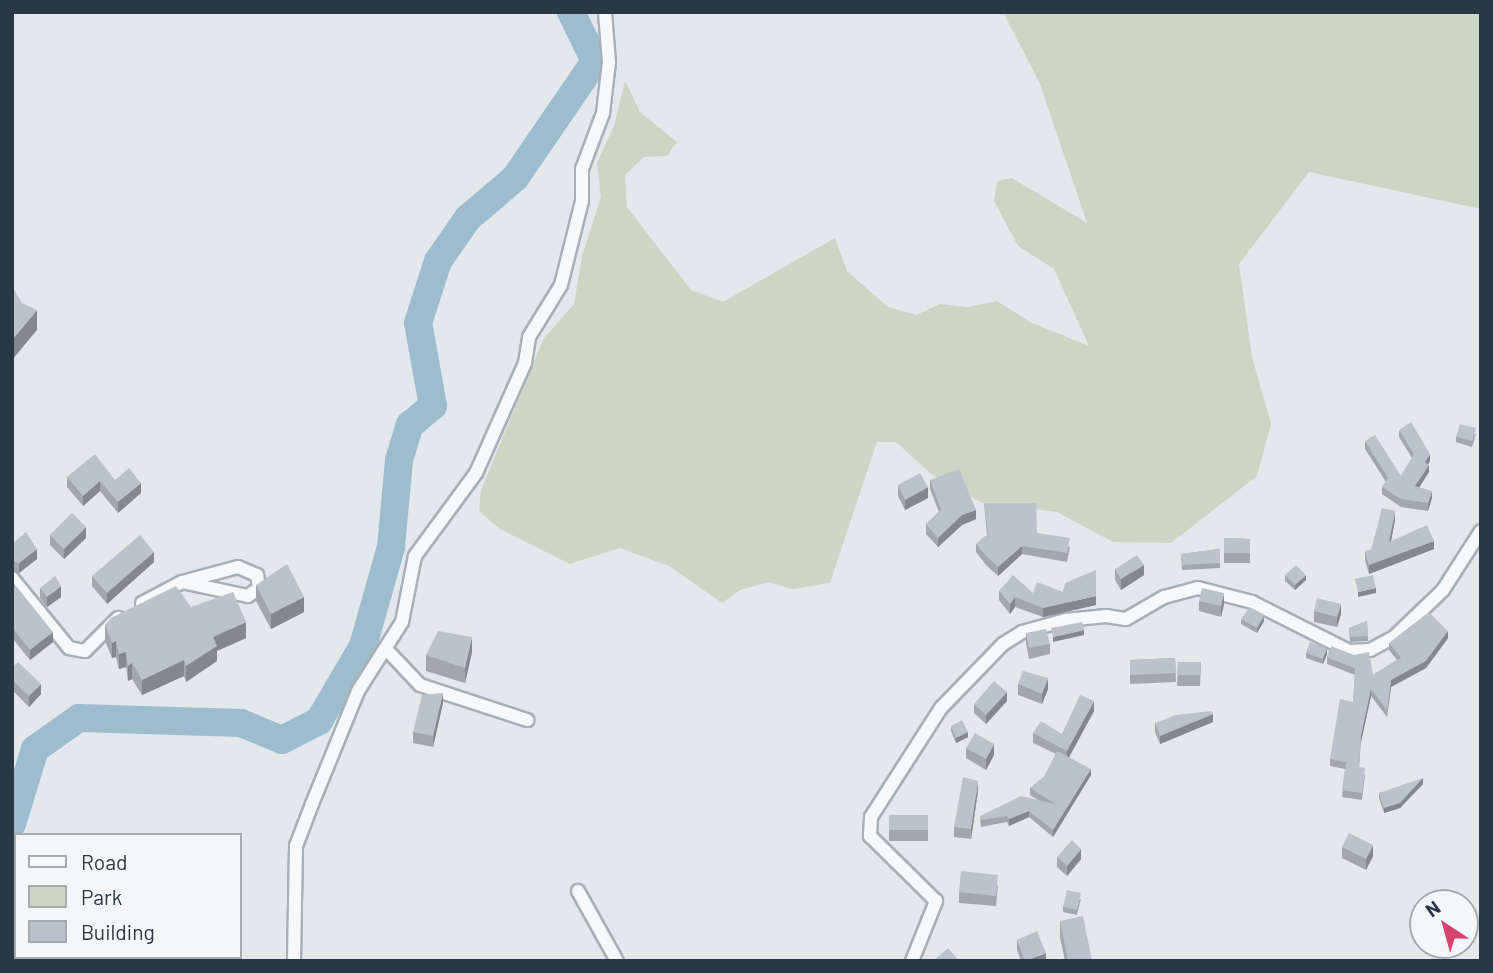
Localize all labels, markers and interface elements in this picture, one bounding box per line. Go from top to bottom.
legend [14,833,242,959]
text: Road [81,849,127,874]
text: Park [81,884,122,909]
north arrow [1409,889,1479,959]
text: N [1421,895,1444,921]
text: Building [81,919,155,944]

